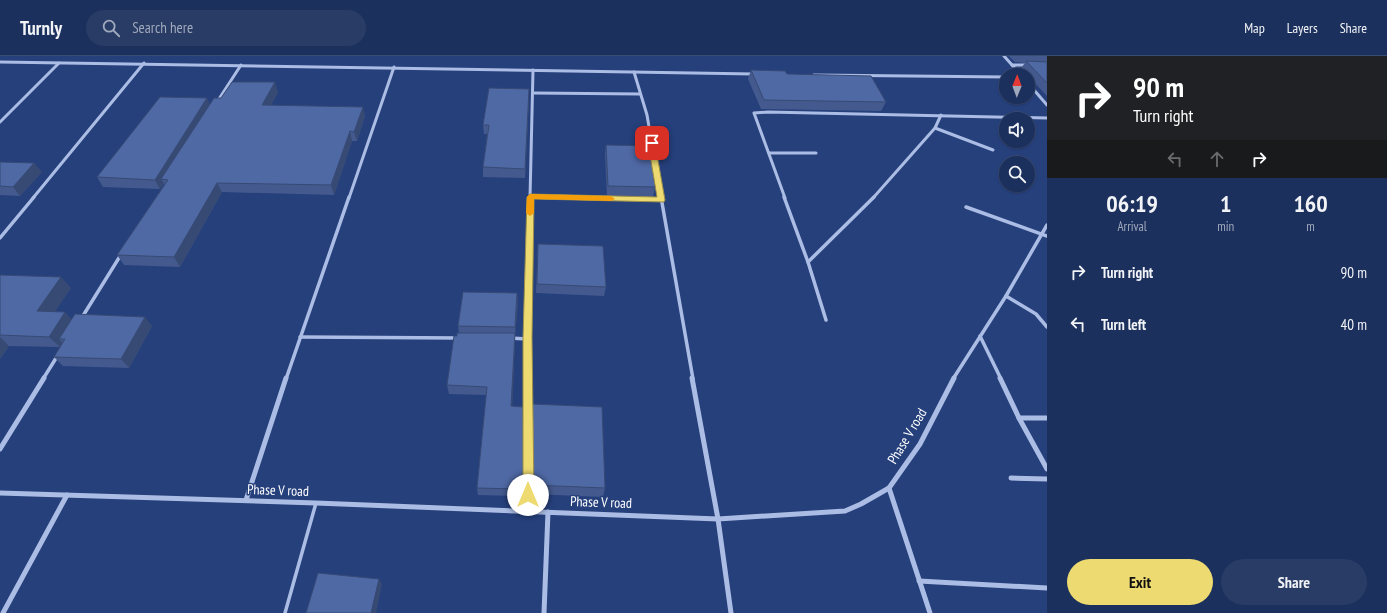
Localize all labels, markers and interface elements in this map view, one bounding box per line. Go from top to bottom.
search box [86,10,366,46]
text: Turnly [20,16,62,40]
icon: search [100,17,122,39]
text: Search here [132,18,193,37]
text: Map [1244,19,1265,37]
text: Layers [1287,19,1318,37]
text: Share [1340,19,1367,37]
north arrow [999,68,1035,104]
map controls [999,68,1035,192]
text: 90 m [1133,68,1184,105]
icon: right [1067,72,1119,124]
text: Turn right [1133,104,1193,127]
button: sound [999,112,1035,148]
pin [635,126,669,160]
icon: arrive [641,132,663,154]
icon: left [1164,148,1186,170]
icon: ahead [1206,148,1228,170]
icon: right [1248,148,1270,170]
button: search [999,156,1035,192]
text: 06:19 [1106,188,1158,219]
text: 1 [1220,188,1231,219]
text: 160 [1293,188,1328,219]
text: Arrival [1117,218,1147,235]
text: min [1217,218,1234,235]
text: m [1306,218,1315,235]
icon: right [1067,261,1089,283]
text: Turn right [1101,263,1153,282]
text: 90 m [1341,263,1367,282]
icon: left [1067,313,1089,335]
text: Turn left [1101,315,1146,334]
text: 40 m [1341,315,1367,334]
street label: Phase V road [883,405,931,467]
position arrow [507,474,549,516]
street label: Phase V road [247,480,309,500]
street label: Phase V road [570,492,632,512]
button: Exit [1067,559,1213,605]
button: Share [1221,559,1367,605]

